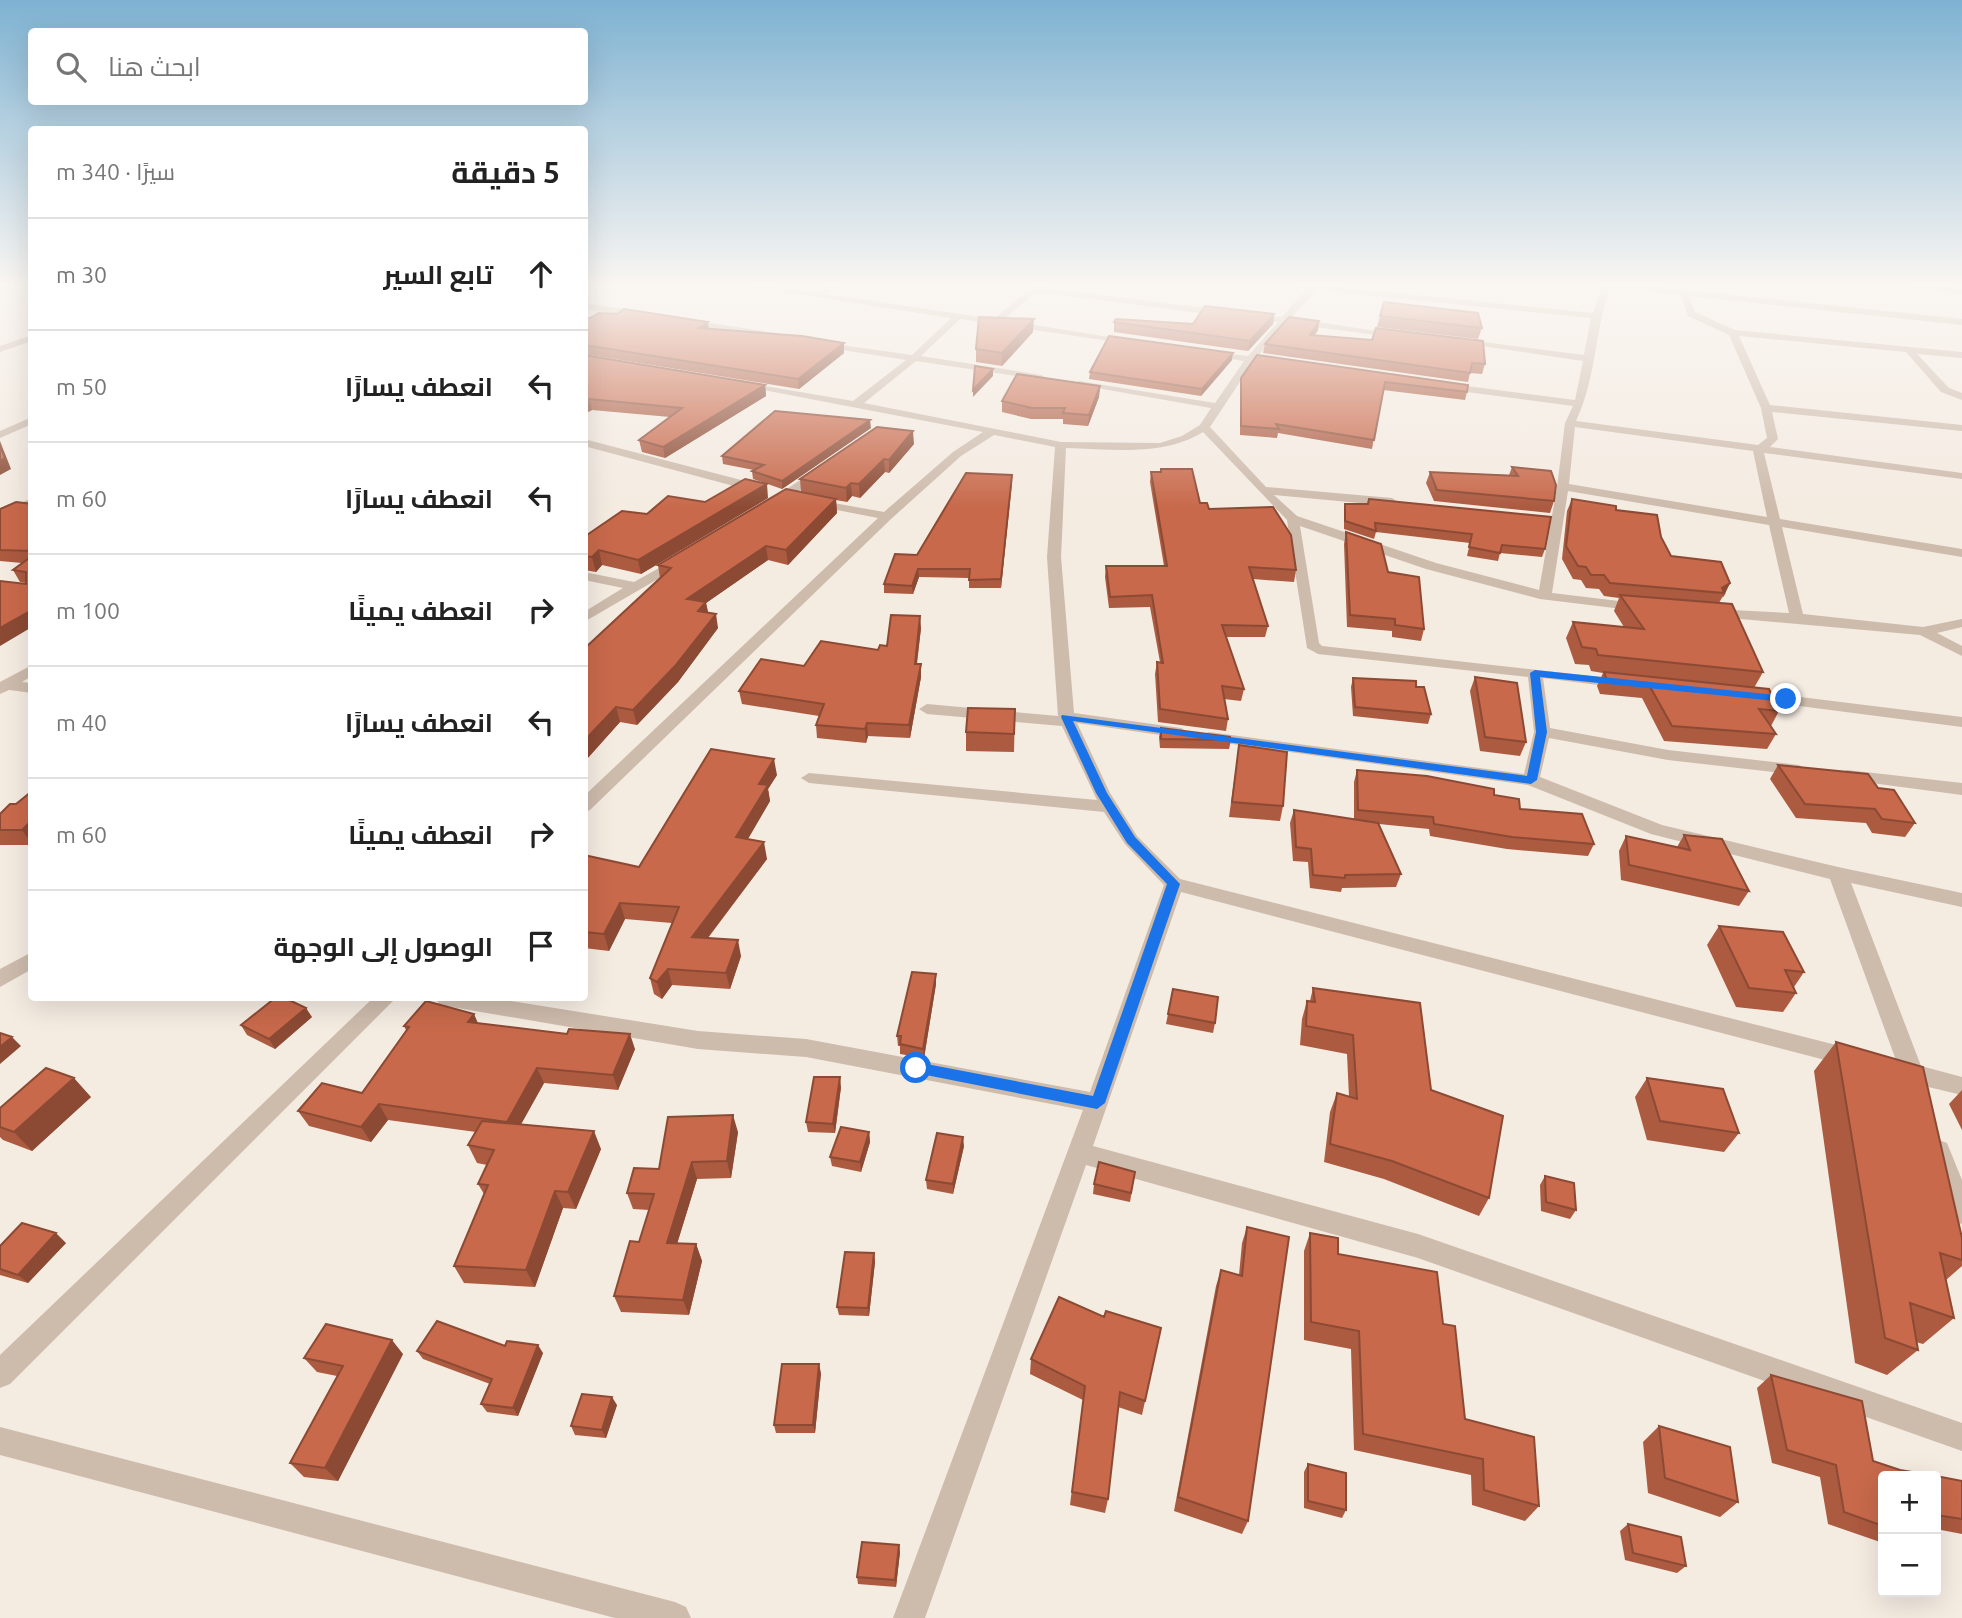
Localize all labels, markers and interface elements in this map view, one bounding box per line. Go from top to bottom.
search box [28,28,588,105]
icon: search [52,48,90,86]
text: ابحث هنا [108,52,201,81]
text: 5 دقيقة [451,155,560,189]
text: سيرًا · 340 m [56,159,175,184]
icon: ahead [522,255,560,293]
text: تابع السير [383,260,493,289]
text: 30 m [56,262,107,287]
icon: left [522,367,560,405]
text: انعطف يسارًا [345,372,493,401]
text: 50 m [56,374,107,399]
icon: left [522,479,560,517]
text: انعطف يسارًا [345,484,493,513]
text: 60 m [56,486,107,511]
icon: right [522,591,560,629]
text: انعطف يمينًا [348,596,493,625]
text: 100 m [56,598,120,623]
route end [1770,683,1801,714]
icon: left [522,703,560,741]
text: انعطف يسارًا [345,708,493,737]
text: 40 m [56,710,107,735]
icon: right [522,815,560,853]
text: انعطف يمينًا [348,820,493,849]
text: 60 m [56,822,107,847]
icon: arrive [522,927,560,965]
text: الوصول إلى الوجهة [274,932,493,961]
route start [900,1052,931,1083]
map controls [1878,1471,1941,1597]
button: + [1878,1471,1941,1534]
button: − [1878,1534,1941,1597]

